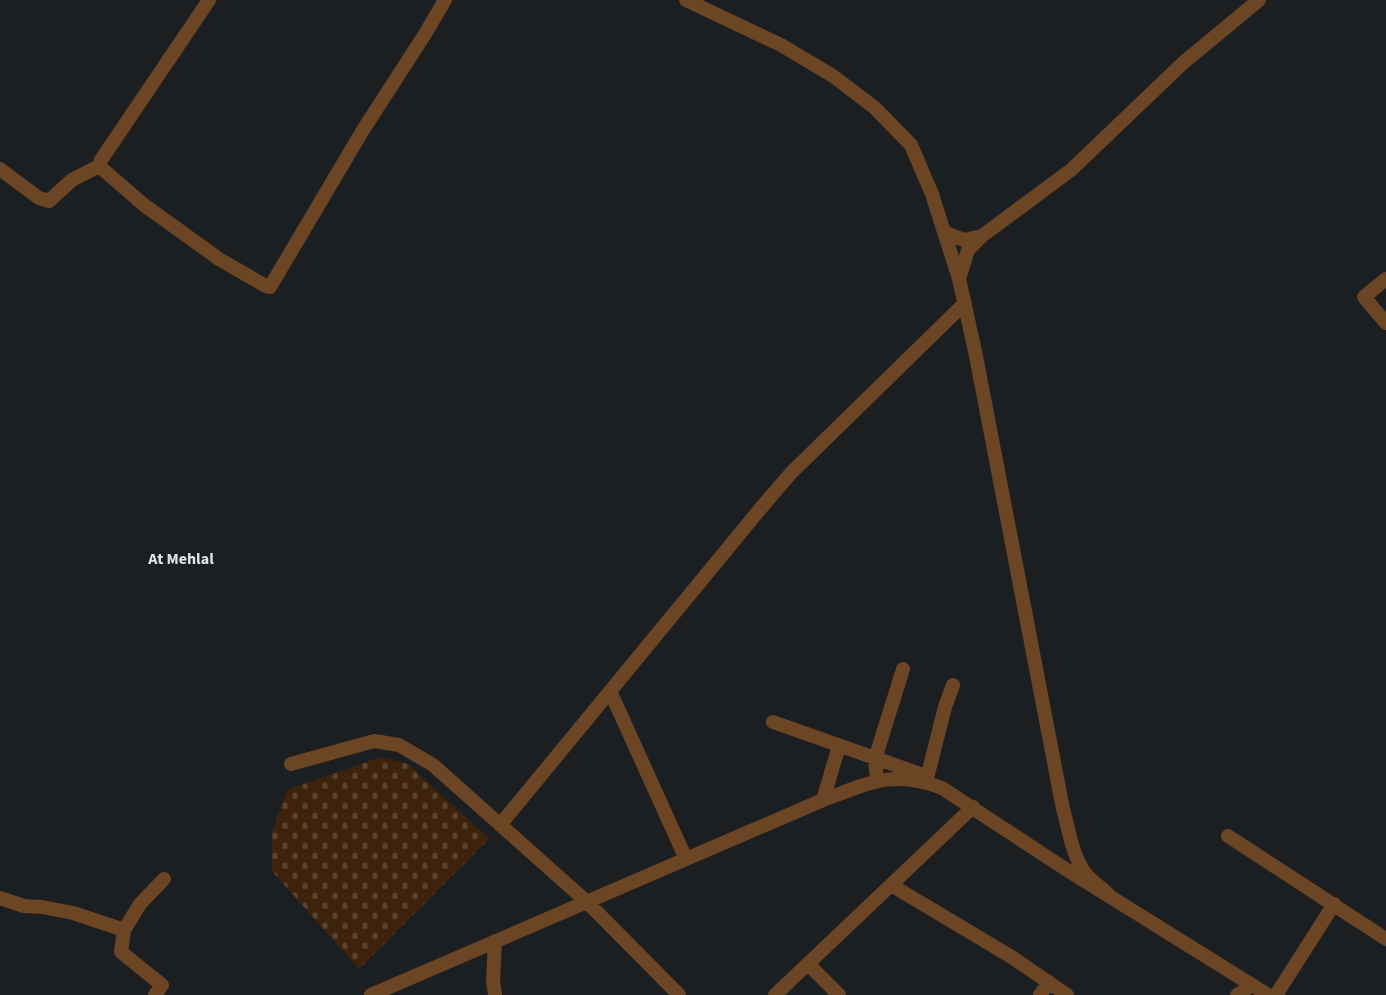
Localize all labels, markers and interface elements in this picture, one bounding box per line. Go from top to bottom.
district label: At Mehlal [147,548,214,570]

